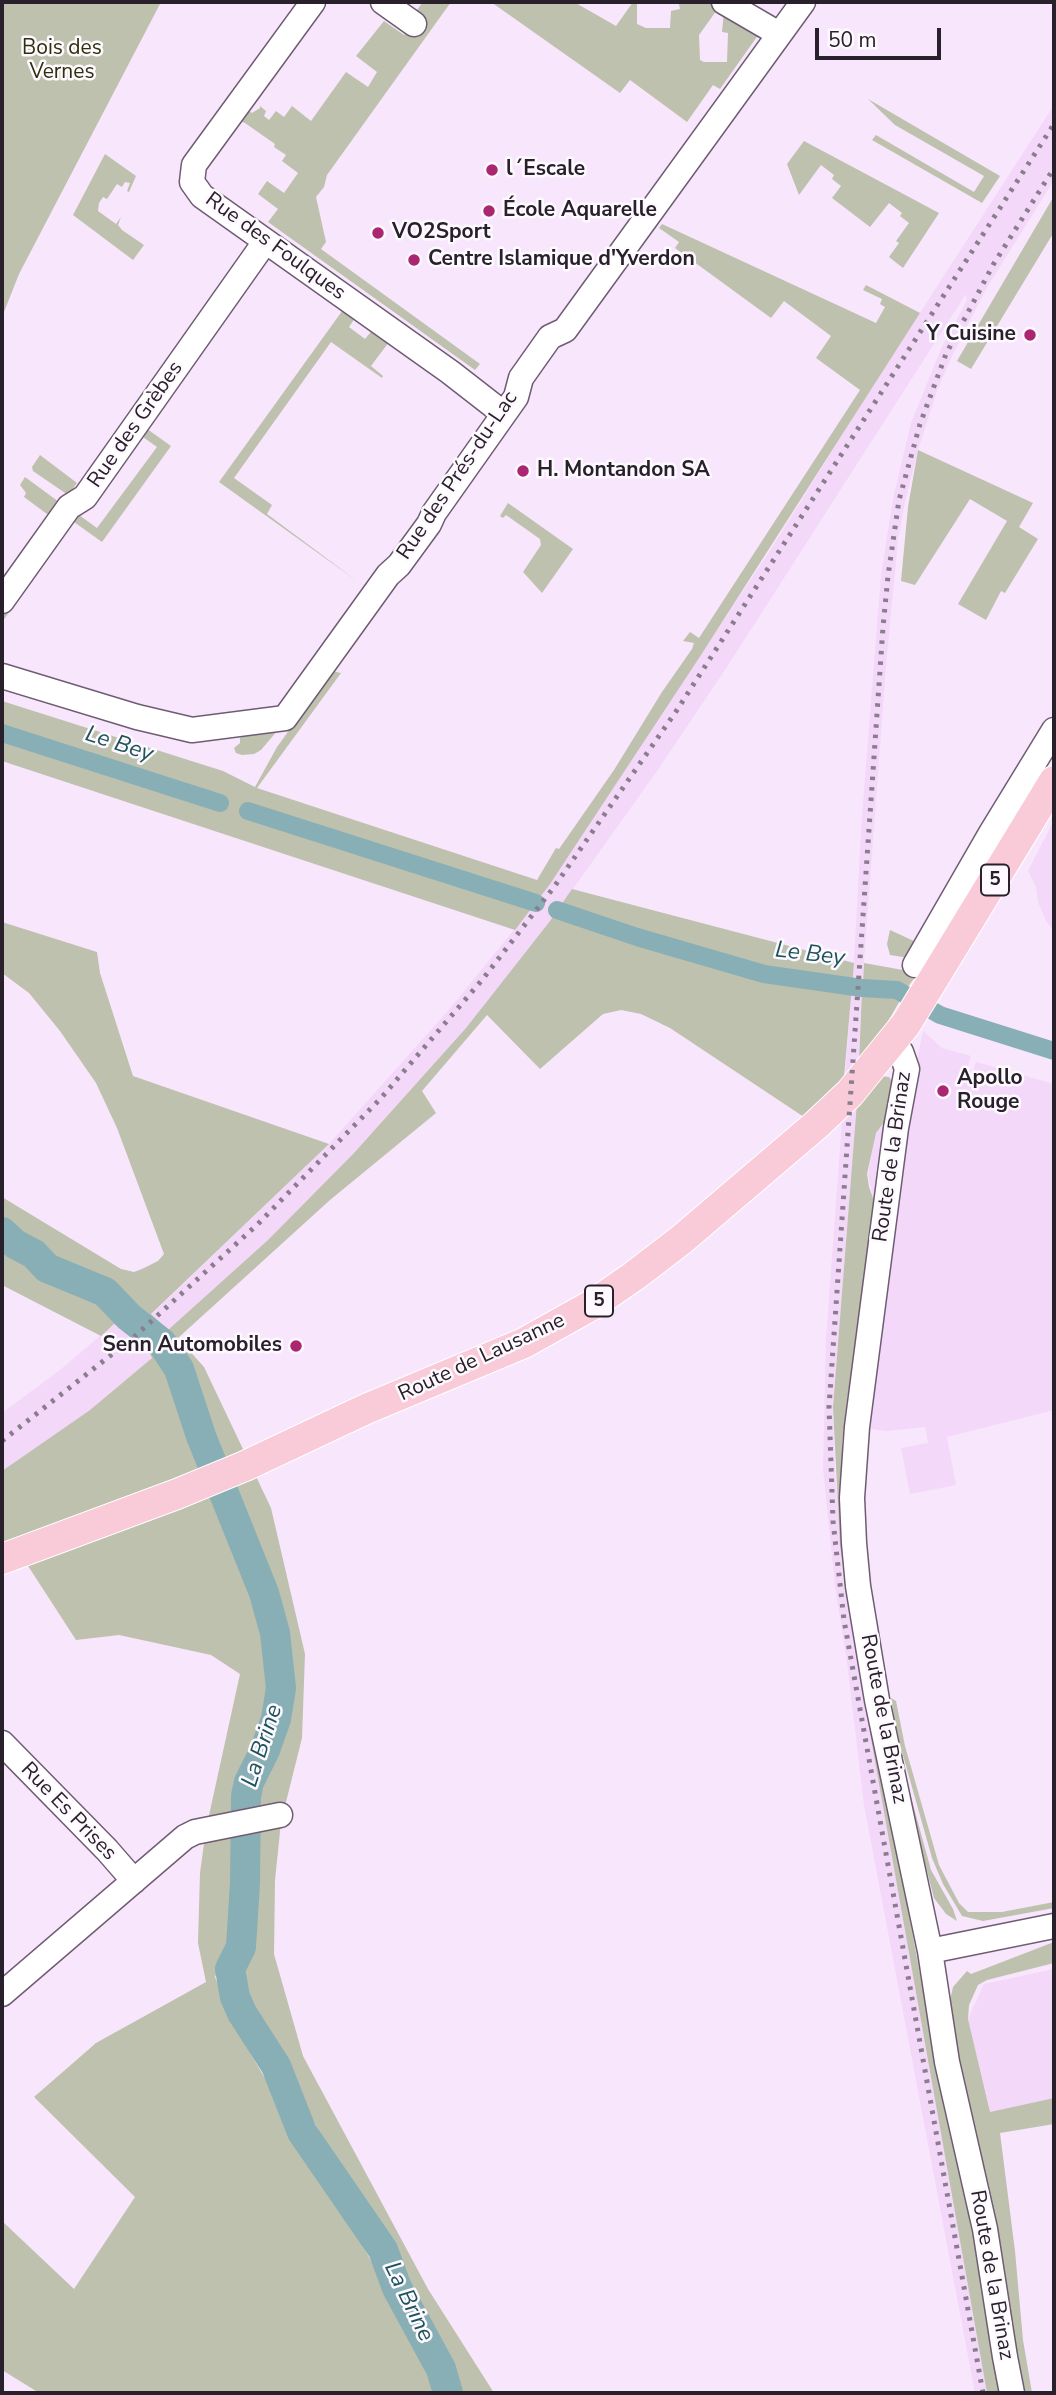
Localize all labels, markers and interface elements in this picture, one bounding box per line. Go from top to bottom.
scale bar [818,14,944,58]
text: 50 m [828,26,877,54]
park label: Bois des Vernes [22,36,102,86]
place label: l´Escale [506,157,585,183]
marker: l´Escale [484,162,500,178]
street label: Rue des Foulques [200,188,350,306]
place label: École Aquarelle [503,198,657,224]
marker: École Aquarelle [481,203,497,219]
place label: VO2Sport [392,220,491,246]
marker: VO2Sport [370,225,386,241]
place label: Centre Islamique d'Yverdon [428,247,695,273]
marker: Centre Islamique d'Yverdon [406,252,422,268]
place label: Y Cuisine [927,322,1016,348]
marker: Y Cuisine [1022,327,1038,343]
street label: Rue des Grèbes [83,357,189,493]
street label: Rue des Prés-du-Lac [392,387,524,565]
place label: H. Montandon SA [537,458,710,484]
marker: H. Montandon SA [515,463,531,479]
water label: Le Bey [81,721,157,769]
road number: 5 [981,864,1009,895]
water label: Le Bey [774,937,846,973]
place label: Apollo Rouge [957,1066,1023,1116]
street label: Route de la Brinaz [869,1070,917,1244]
marker: Apollo Rouge [935,1083,951,1099]
road number: 5 [585,1286,613,1316]
street label: Route de Lausanne [395,1308,569,1408]
place label: Senn Automobiles [103,1333,282,1359]
marker: Senn Automobiles [288,1338,304,1354]
street label: Route de la Brinaz [854,1632,912,1806]
water label: La Brine [237,1701,289,1791]
street label: Rue Es Prises [15,1758,121,1866]
street label: Route de la Brinaz [964,2188,1018,2362]
water label: La Brine [377,2258,439,2346]

